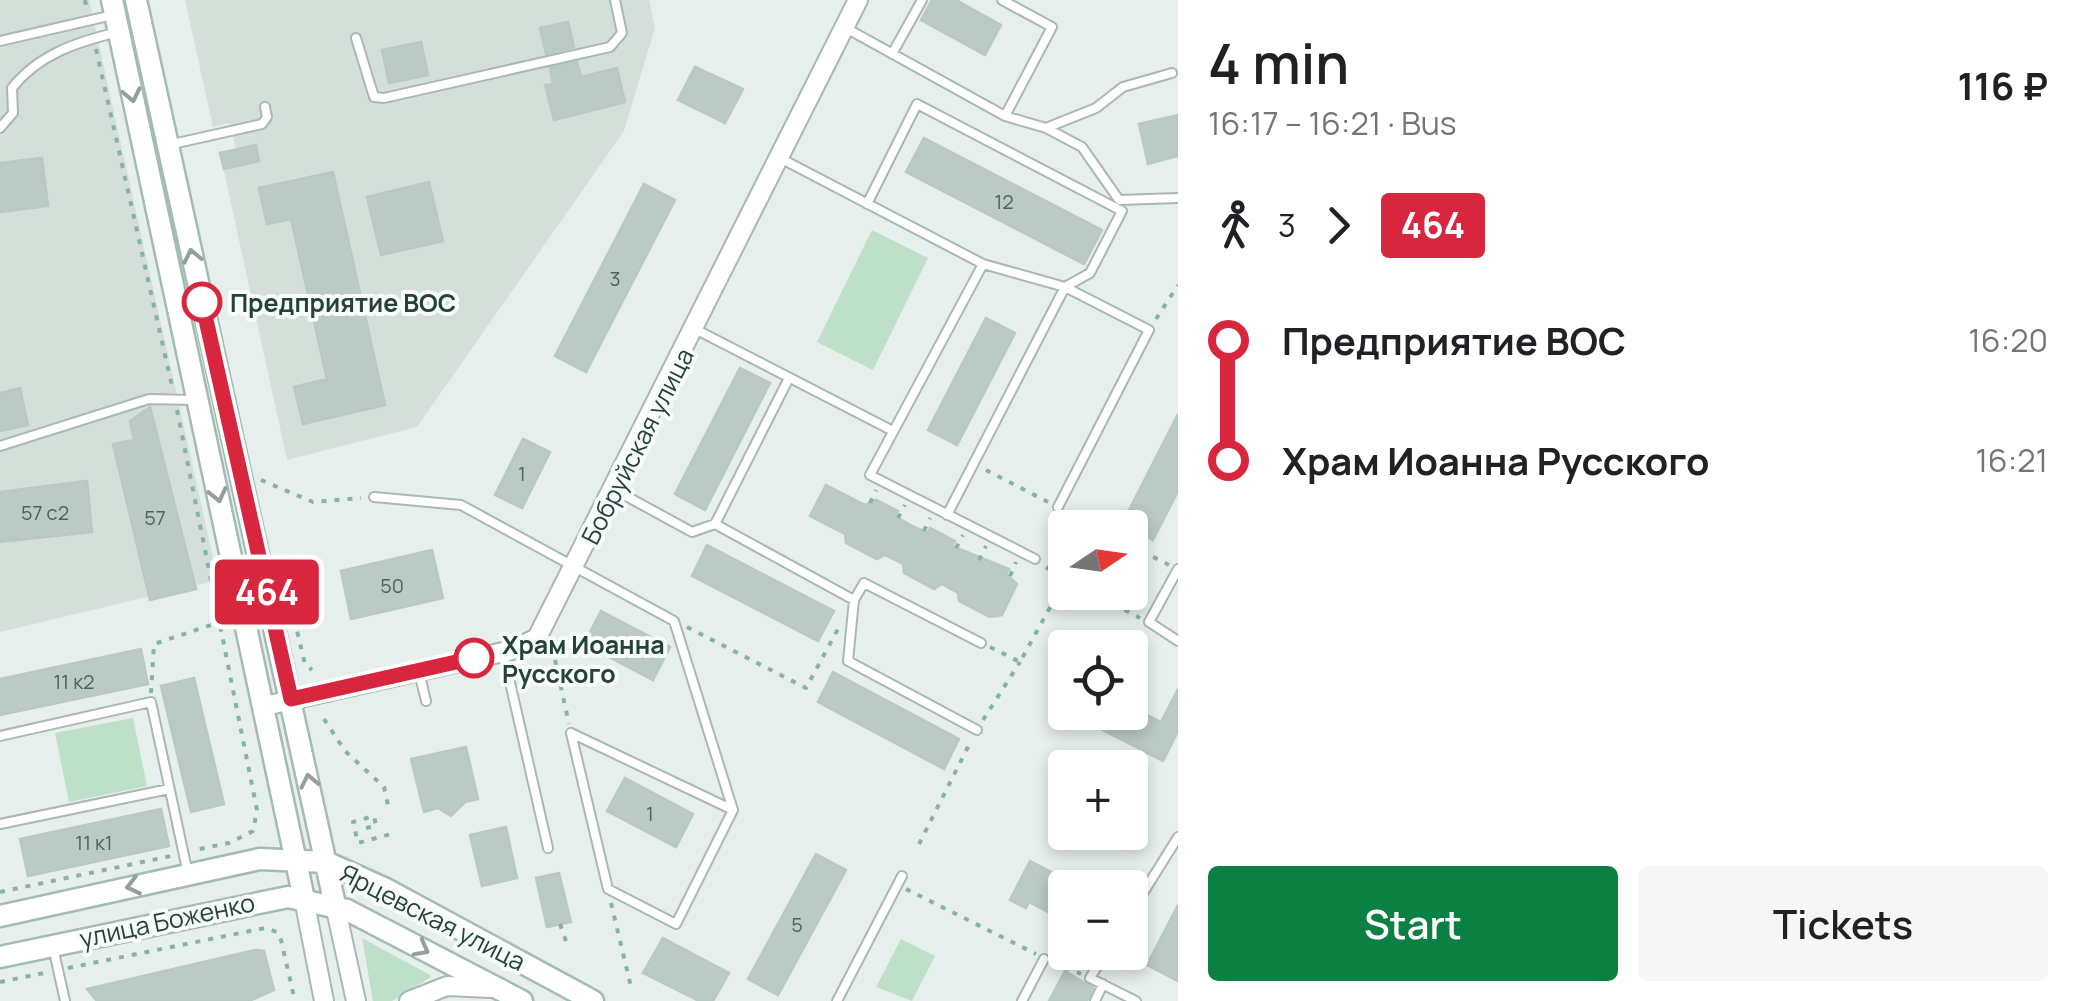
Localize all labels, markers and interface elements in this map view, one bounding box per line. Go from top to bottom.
text: 4 min [1208,25,1349,101]
text: 116 ₽ [1957,59,2048,111]
one-way arrow [120,86,141,103]
text: 16:17 – 16:21 · Bus [1208,101,1457,145]
house number: 12 [994,188,1014,215]
icon: walk [1208,198,1263,253]
icon: forward [1311,198,1366,253]
text: 464 [1401,201,1465,249]
text: 3 [1278,203,1296,247]
one-way arrow [183,248,204,265]
house number: 3 [609,265,621,292]
marker: Предприятие ВОС [183,283,221,321]
place label: Предприятие ВОС [230,285,456,320]
text: Предприятие ВОС [1282,314,1626,366]
text: 16:20 [1968,318,2048,362]
street label: Бобруйская улица [572,342,702,550]
text: Храм Иоанна Русского [1282,434,1710,486]
text: 16:21 [1975,438,2048,482]
house number: 1 [518,460,526,487]
one-way arrow [206,486,227,503]
house number: 57 с2 [21,499,69,526]
house number: 57 [144,504,166,531]
north arrow [1048,510,1148,610]
map controls [1048,510,1148,970]
line badge: 464 [210,560,324,624]
text: 464 [235,568,299,616]
house number: 50 [380,572,404,599]
place label: Храм Иоанна Русского [502,627,665,691]
button: locate [1048,630,1148,730]
marker: Храм Иоанна Русского [455,639,493,677]
house number: 11 к2 [54,668,94,695]
button: + [1048,750,1148,850]
one-way arrow [299,773,320,790]
house number: 1 [646,800,654,827]
house number: 11 к1 [75,829,113,856]
street label: Ярцевская улица [334,855,532,979]
button: Start [1208,866,1618,981]
button: Tickets [1638,866,2048,981]
button: − [1048,870,1148,970]
one-way arrow [125,874,142,895]
street label: улица Боженко [76,884,258,956]
house number: 5 [791,911,803,938]
one-way arrow [411,936,429,956]

